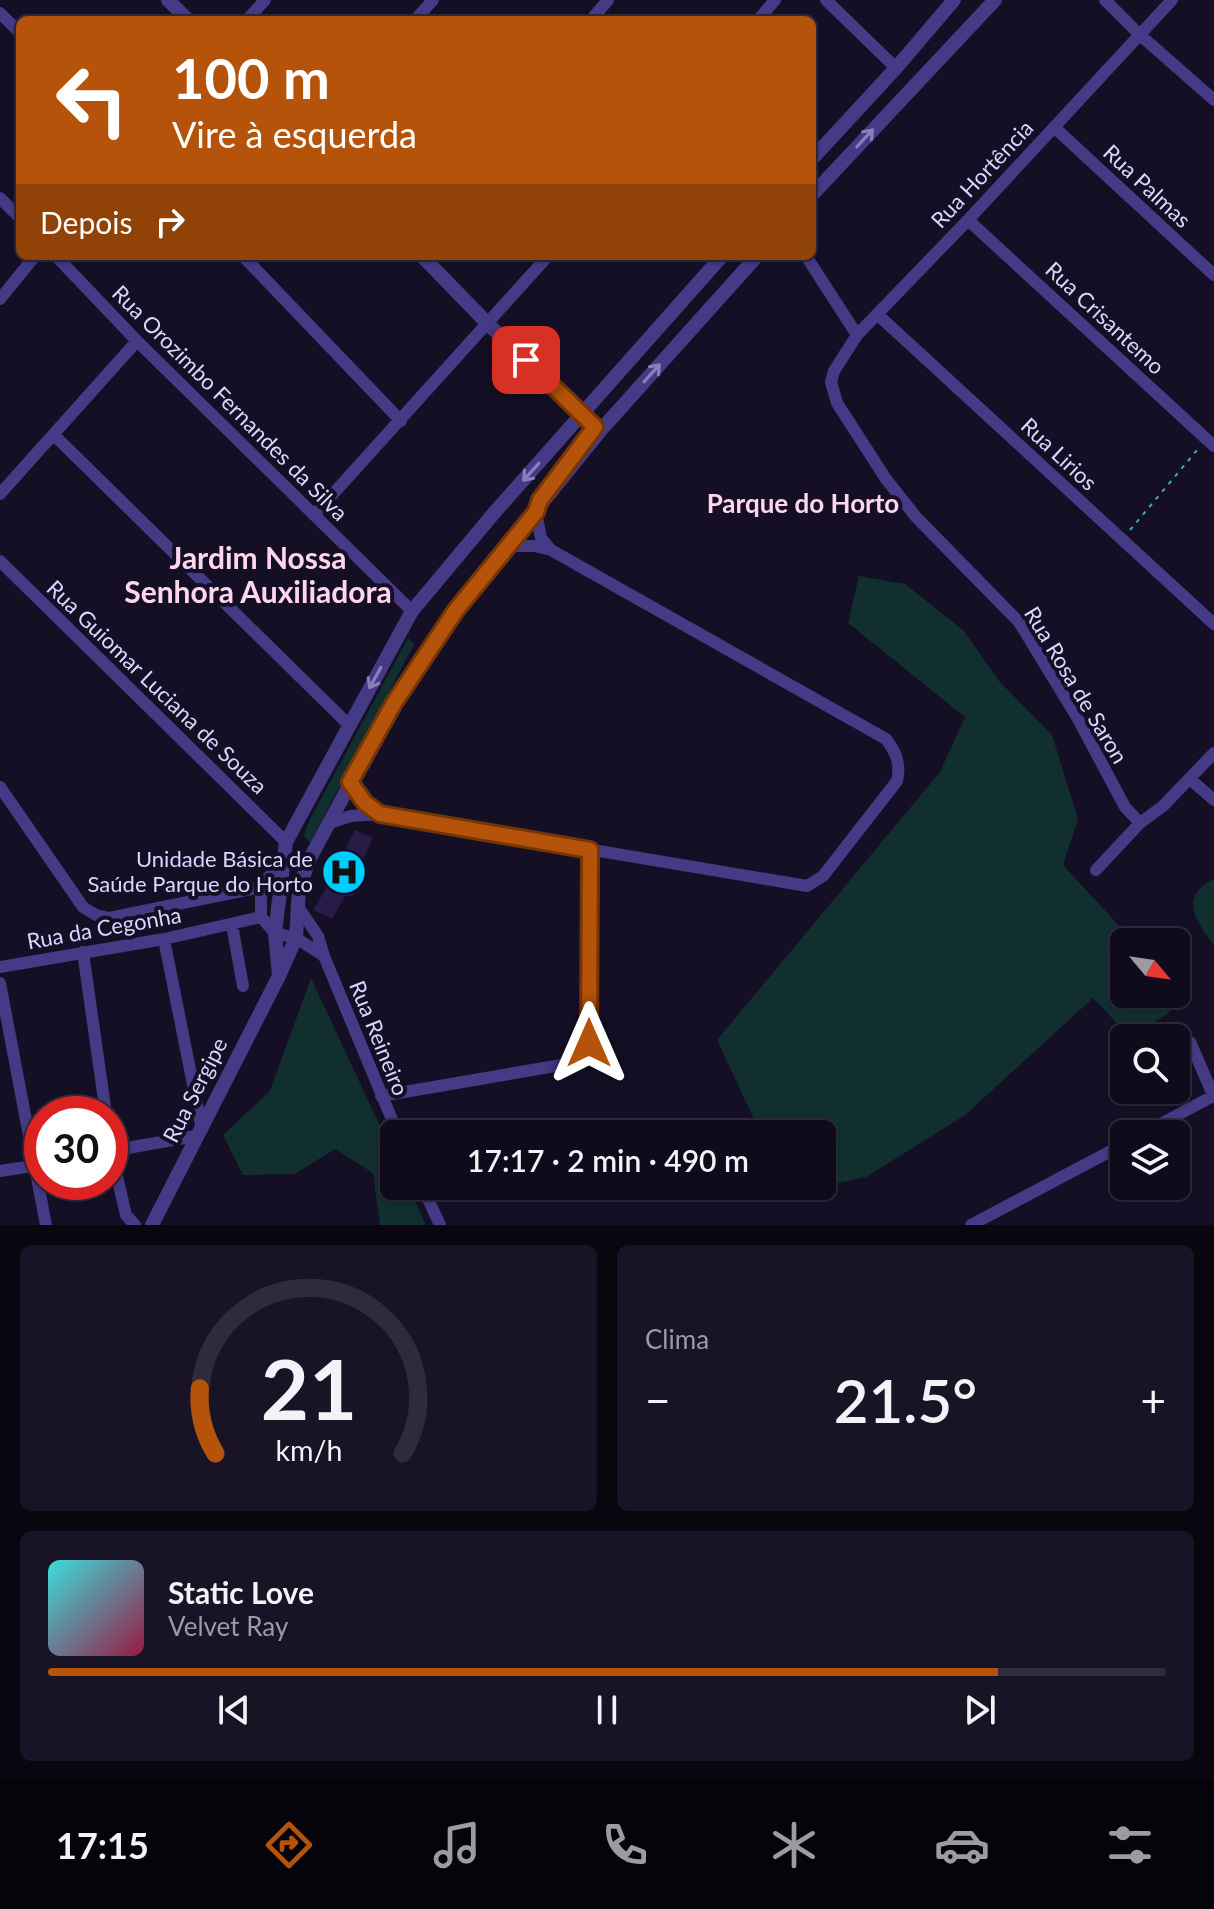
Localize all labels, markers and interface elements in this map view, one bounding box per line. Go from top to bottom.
text: 100 m [172,44,330,111]
icon: left [40,48,144,152]
text: Vire à esquerda [172,112,417,156]
street label: Rua Hortência [925,114,1038,233]
one-way arrow [856,128,875,148]
street label: Rua Palmas [1098,138,1197,233]
icon: right [148,200,192,244]
text: Depois [40,204,132,240]
street label: Rua Crisantemo [1040,256,1170,380]
street label: Rua Orozimbo Fernandes da Silva [107,279,354,526]
pin [492,326,560,394]
icon: arrive [504,338,548,382]
one-way arrow [643,364,661,384]
street label: Rua Lirios [1016,412,1103,496]
one-way arrow [522,461,540,481]
district label: Parque do Horto [707,487,899,519]
district label: Jardim Nossa Senhora Auxiliadora [124,539,392,609]
street label: Rua Guiomar Luciana de Souza [42,574,273,799]
street label: Rua Rosa de Saron [1019,601,1134,768]
one-way arrow [366,666,382,690]
place label: Unidade Básica de Saúde Parque do Horto [88,845,313,897]
hospital icon: Unidade Básica de Saúde Parque do Horto [320,848,368,896]
street label: Rua da Cegonha [25,901,183,954]
north arrow [1110,928,1190,1008]
map controls [1110,928,1190,1200]
street label: Rua Reineiro [344,977,415,1099]
position arrow [547,1001,631,1085]
button: search [1110,1024,1190,1104]
street label: Rua Sergipe [157,1033,232,1147]
speed limit sign: 30 [24,1096,128,1200]
button: layers [1110,1120,1190,1200]
text: 17:17 · 2 min · 490 m [467,1142,749,1178]
text: Clima [645,1323,709,1355]
text: 21 [260,1338,357,1438]
text: 21.5° [834,1364,977,1436]
text: − [645,1374,671,1426]
text: + [1140,1374,1166,1426]
text: km/h [275,1433,342,1467]
text: Static Love [168,1574,314,1610]
text: Velvet Ray [168,1610,288,1642]
icon: previous [212,1688,256,1732]
icon: pause [585,1688,629,1732]
icon: next [958,1688,1002,1732]
icon: directions [261,1817,317,1873]
icon: music [429,1817,485,1873]
icon: phone [597,1817,653,1873]
icon: climate [766,1817,822,1873]
icon: car [934,1817,990,1873]
icon: filters [1102,1817,1158,1873]
text: 17:15 [56,1823,149,1867]

